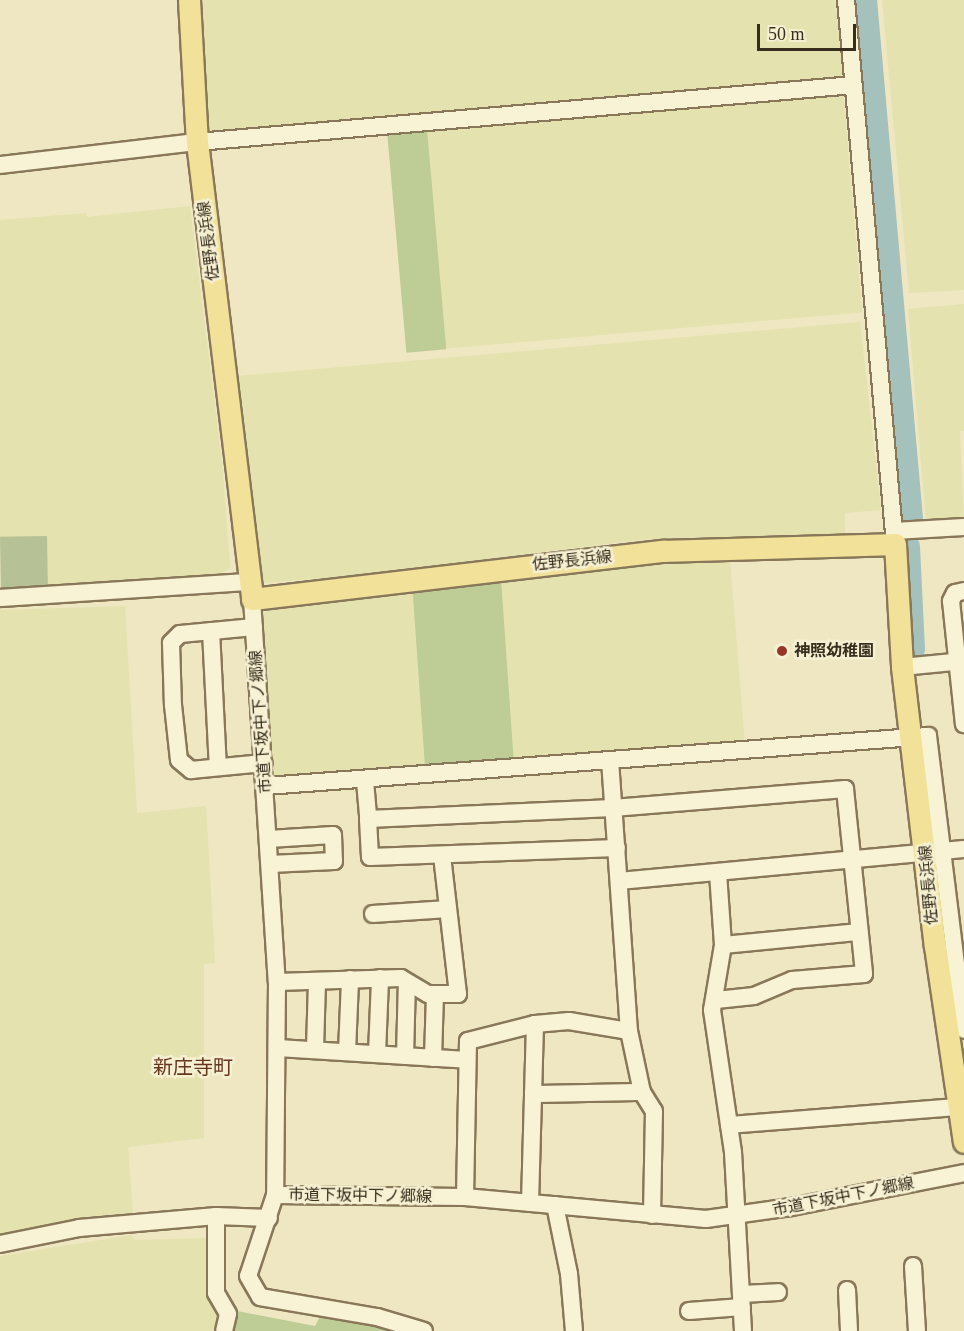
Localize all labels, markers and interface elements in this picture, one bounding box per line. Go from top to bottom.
scale bar [760,12,859,50]
text: 50 m [768,24,805,44]
street label: 佐野長浜線 [195,200,223,282]
street label: 佐野長浜線 [531,547,613,575]
place label: 神照幼稚園 [794,641,874,661]
marker: 神照幼稚園 [775,644,789,658]
street label: 市道下坂中下ノ郷線 [246,650,276,794]
street label: 佐野長浜線 [916,844,942,926]
district label: 新庄寺町 [153,1055,233,1079]
street label: 市道下坂中下ノ郷線 [770,1174,916,1220]
street label: 市道下坂中下ノ郷線 [288,1185,432,1207]

